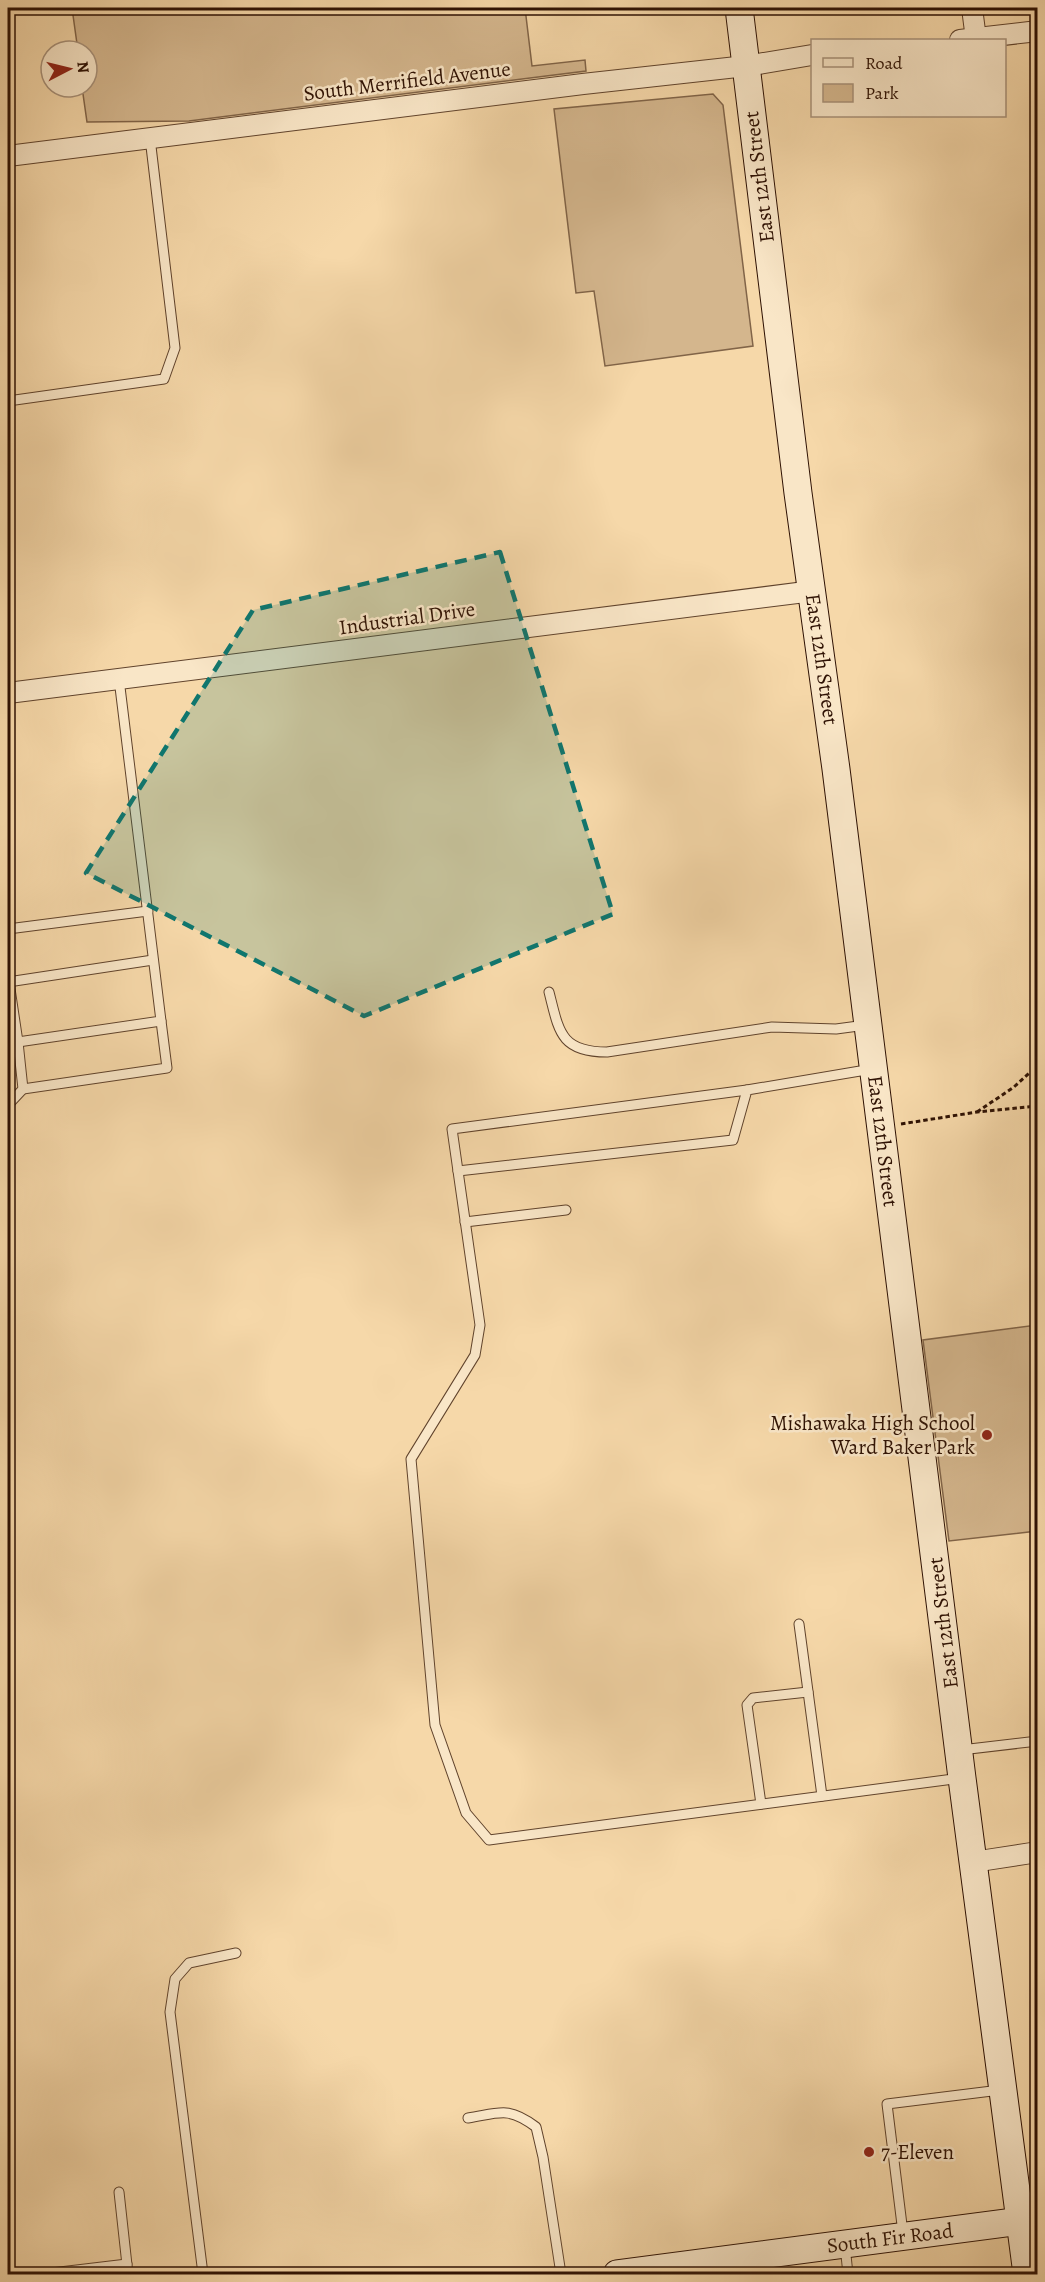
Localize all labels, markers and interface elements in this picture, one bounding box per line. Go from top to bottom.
north arrow [39,39,99,99]
legend [811,39,1006,117]
text: Road [865,51,903,75]
street label: South Merrifield Avenue [302,54,512,108]
text: N [71,60,95,75]
text: Park [865,81,899,105]
street label: East 12th Street [737,110,781,244]
street label: East 12th Street [799,591,845,727]
street label: Industrial Drive [337,595,477,641]
street label: East 12th Street [861,1074,905,1208]
place label: Mishawaka High School Ward Baker Park [770,1409,976,1461]
marker: Mishawaka High School Ward Baker Park [980,1428,994,1442]
street label: East 12th Street [921,1556,965,1690]
place label: 7-Eleven [881,2138,954,2166]
marker: 7-Eleven [862,2145,876,2159]
street label: South Fir Road [825,2216,955,2260]

